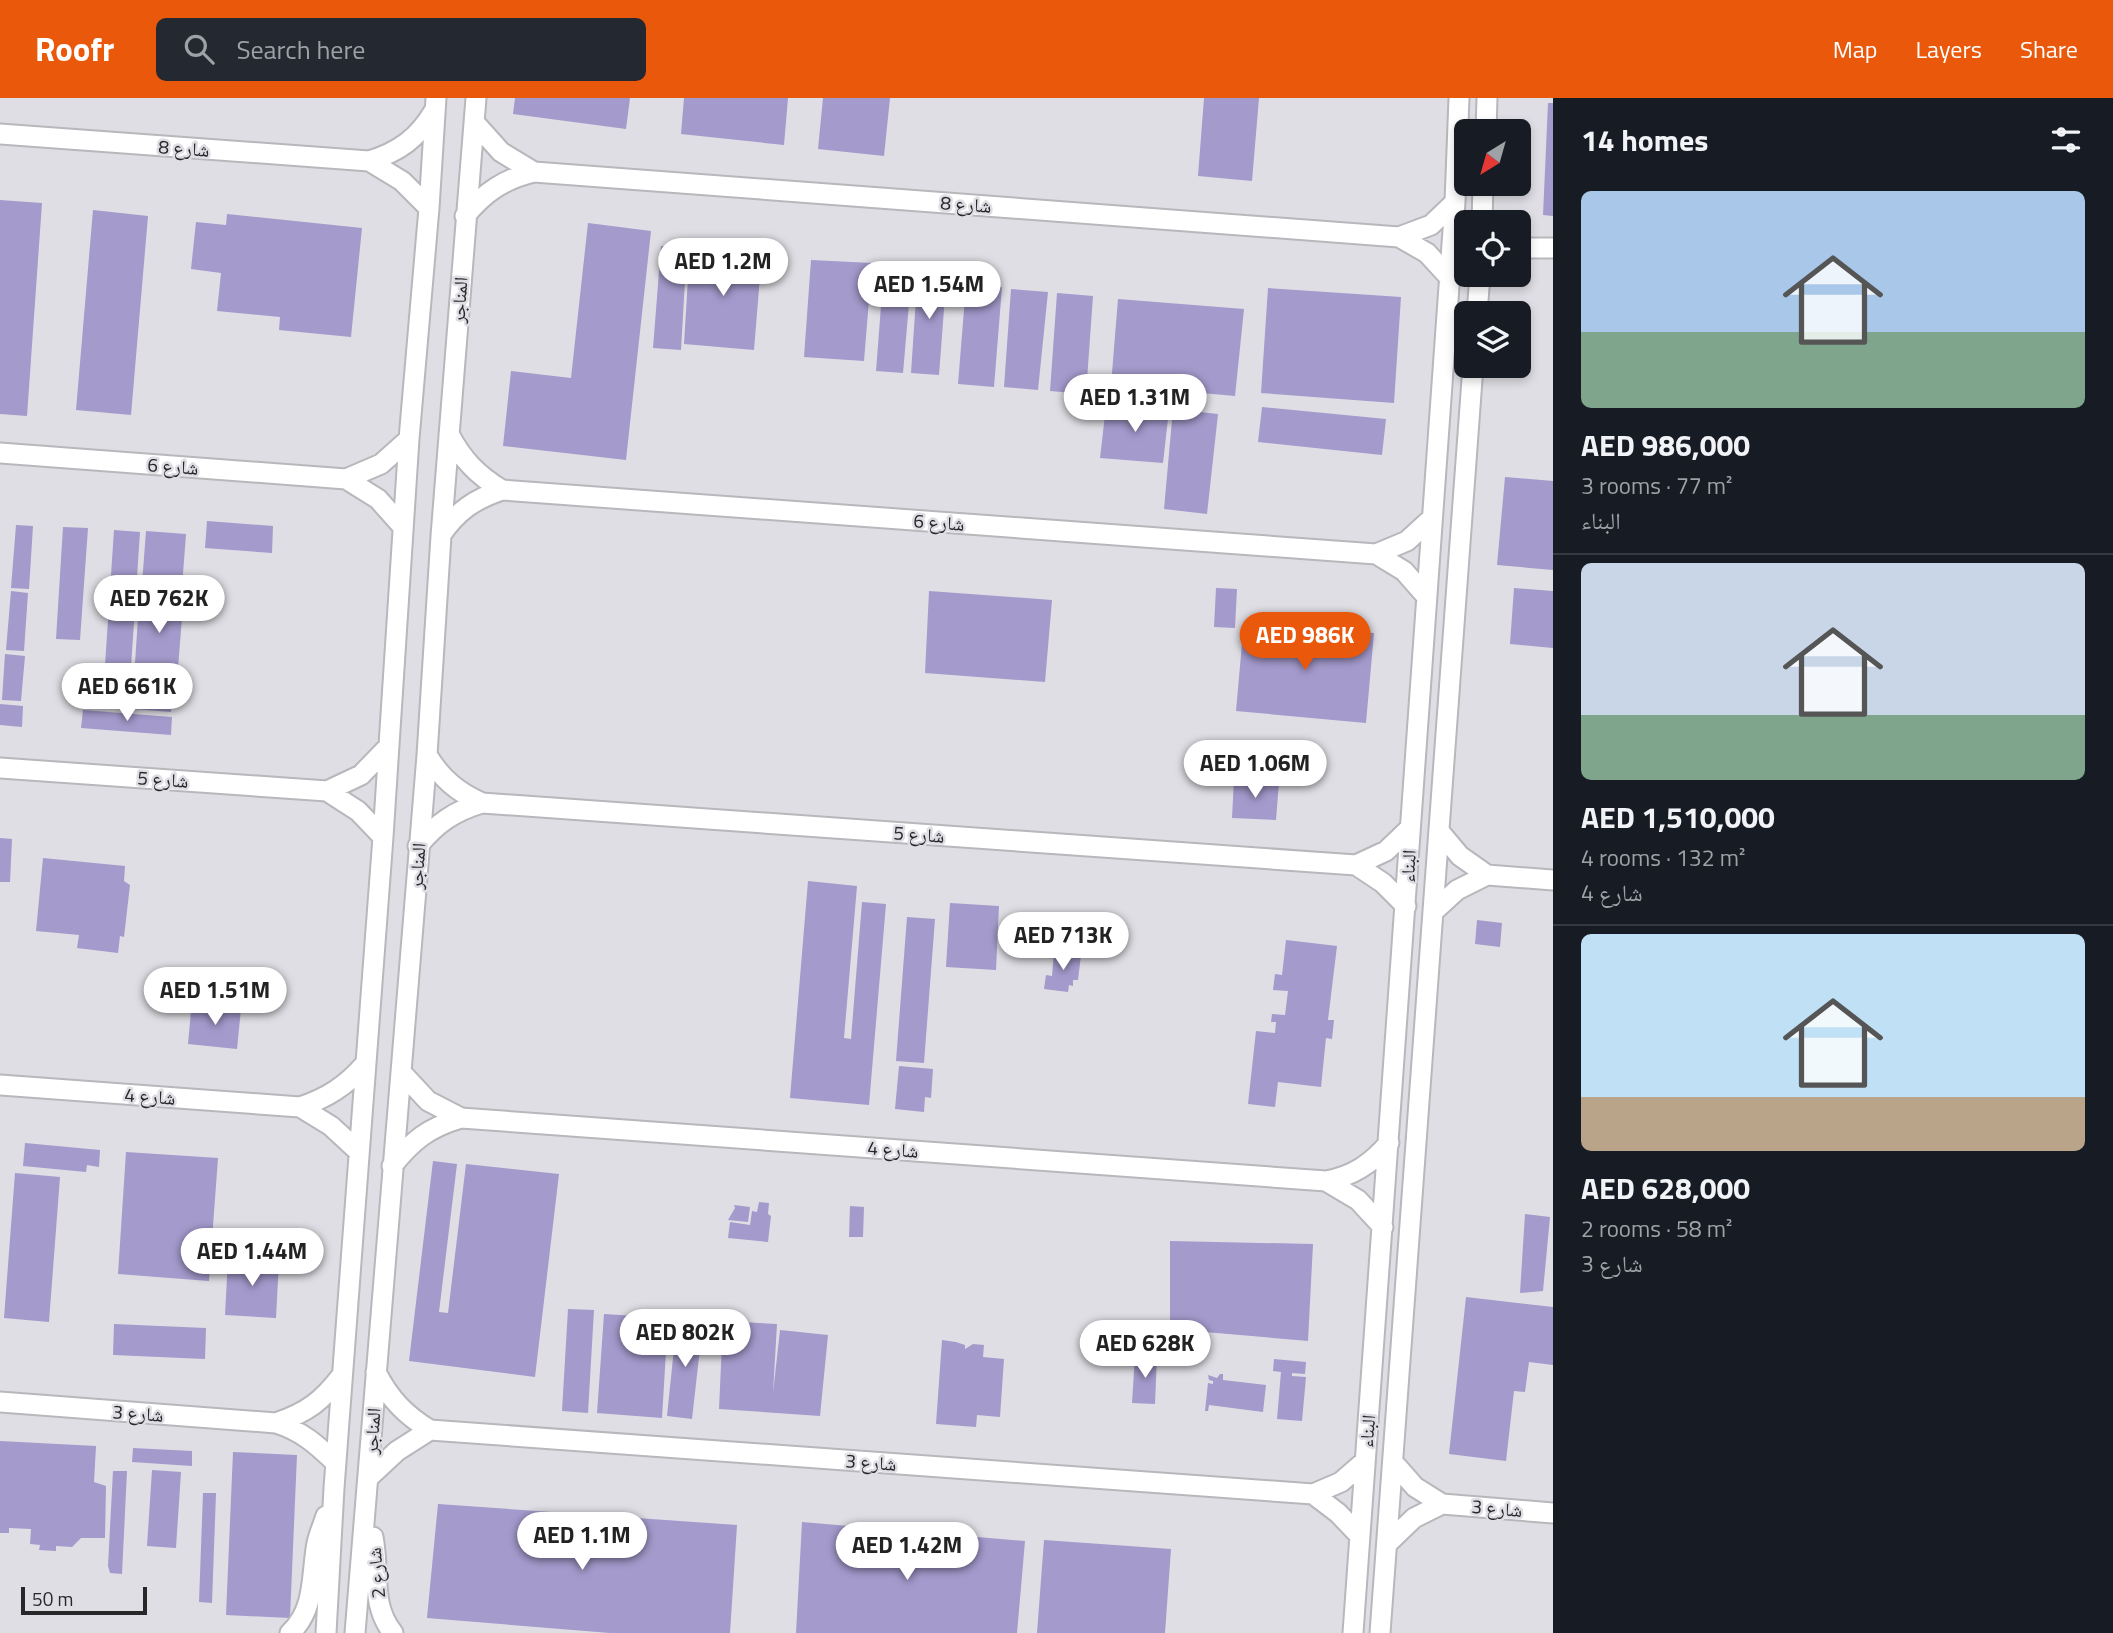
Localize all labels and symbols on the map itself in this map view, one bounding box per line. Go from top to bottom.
north arrow [1454,119,1531,196]
street label: شارع 8 [158,131,210,164]
street label: شارع 8 [940,187,992,220]
pin: AED 1.2M [651,238,795,298]
pin: AED 1.54M [849,262,1009,321]
street label: المناجر [442,276,475,325]
pin: AED 1.31M [1055,374,1215,434]
street label: شارع 6 [147,449,199,482]
street label: شارع 6 [913,505,965,538]
pin: AED 762K [87,575,231,635]
pin: AED 986K [1233,612,1377,672]
pin: AED 661K [55,664,199,723]
pin: AED 1.06M [1175,740,1335,800]
street label: شارع 5 [137,762,189,795]
street label: شارع 5 [893,817,945,850]
street label: المناجر [400,842,433,891]
street label: البناء [1392,849,1423,883]
pin: AED 713K [991,912,1135,972]
pin: AED 1.51M [135,968,295,1027]
street label: شارع 4 [124,1079,176,1112]
street label: شارع 4 [867,1132,919,1165]
pin: AED 1.44M [172,1228,332,1288]
pin: AED 802K [613,1310,757,1369]
pin: AED 628K [1073,1320,1217,1380]
street label: شارع 3 [112,1396,164,1429]
street label: المناجر [355,1407,388,1456]
street label: البناء [1351,1413,1382,1449]
street label: شارع 3 [845,1445,897,1478]
street label: شارع 3 [1470,1491,1524,1524]
pin: AED 1.1M [510,1512,654,1572]
pin: AED 1.42M [827,1522,987,1582]
street label: شارع 2 [359,1546,392,1600]
scale bar [21,1584,147,1616]

